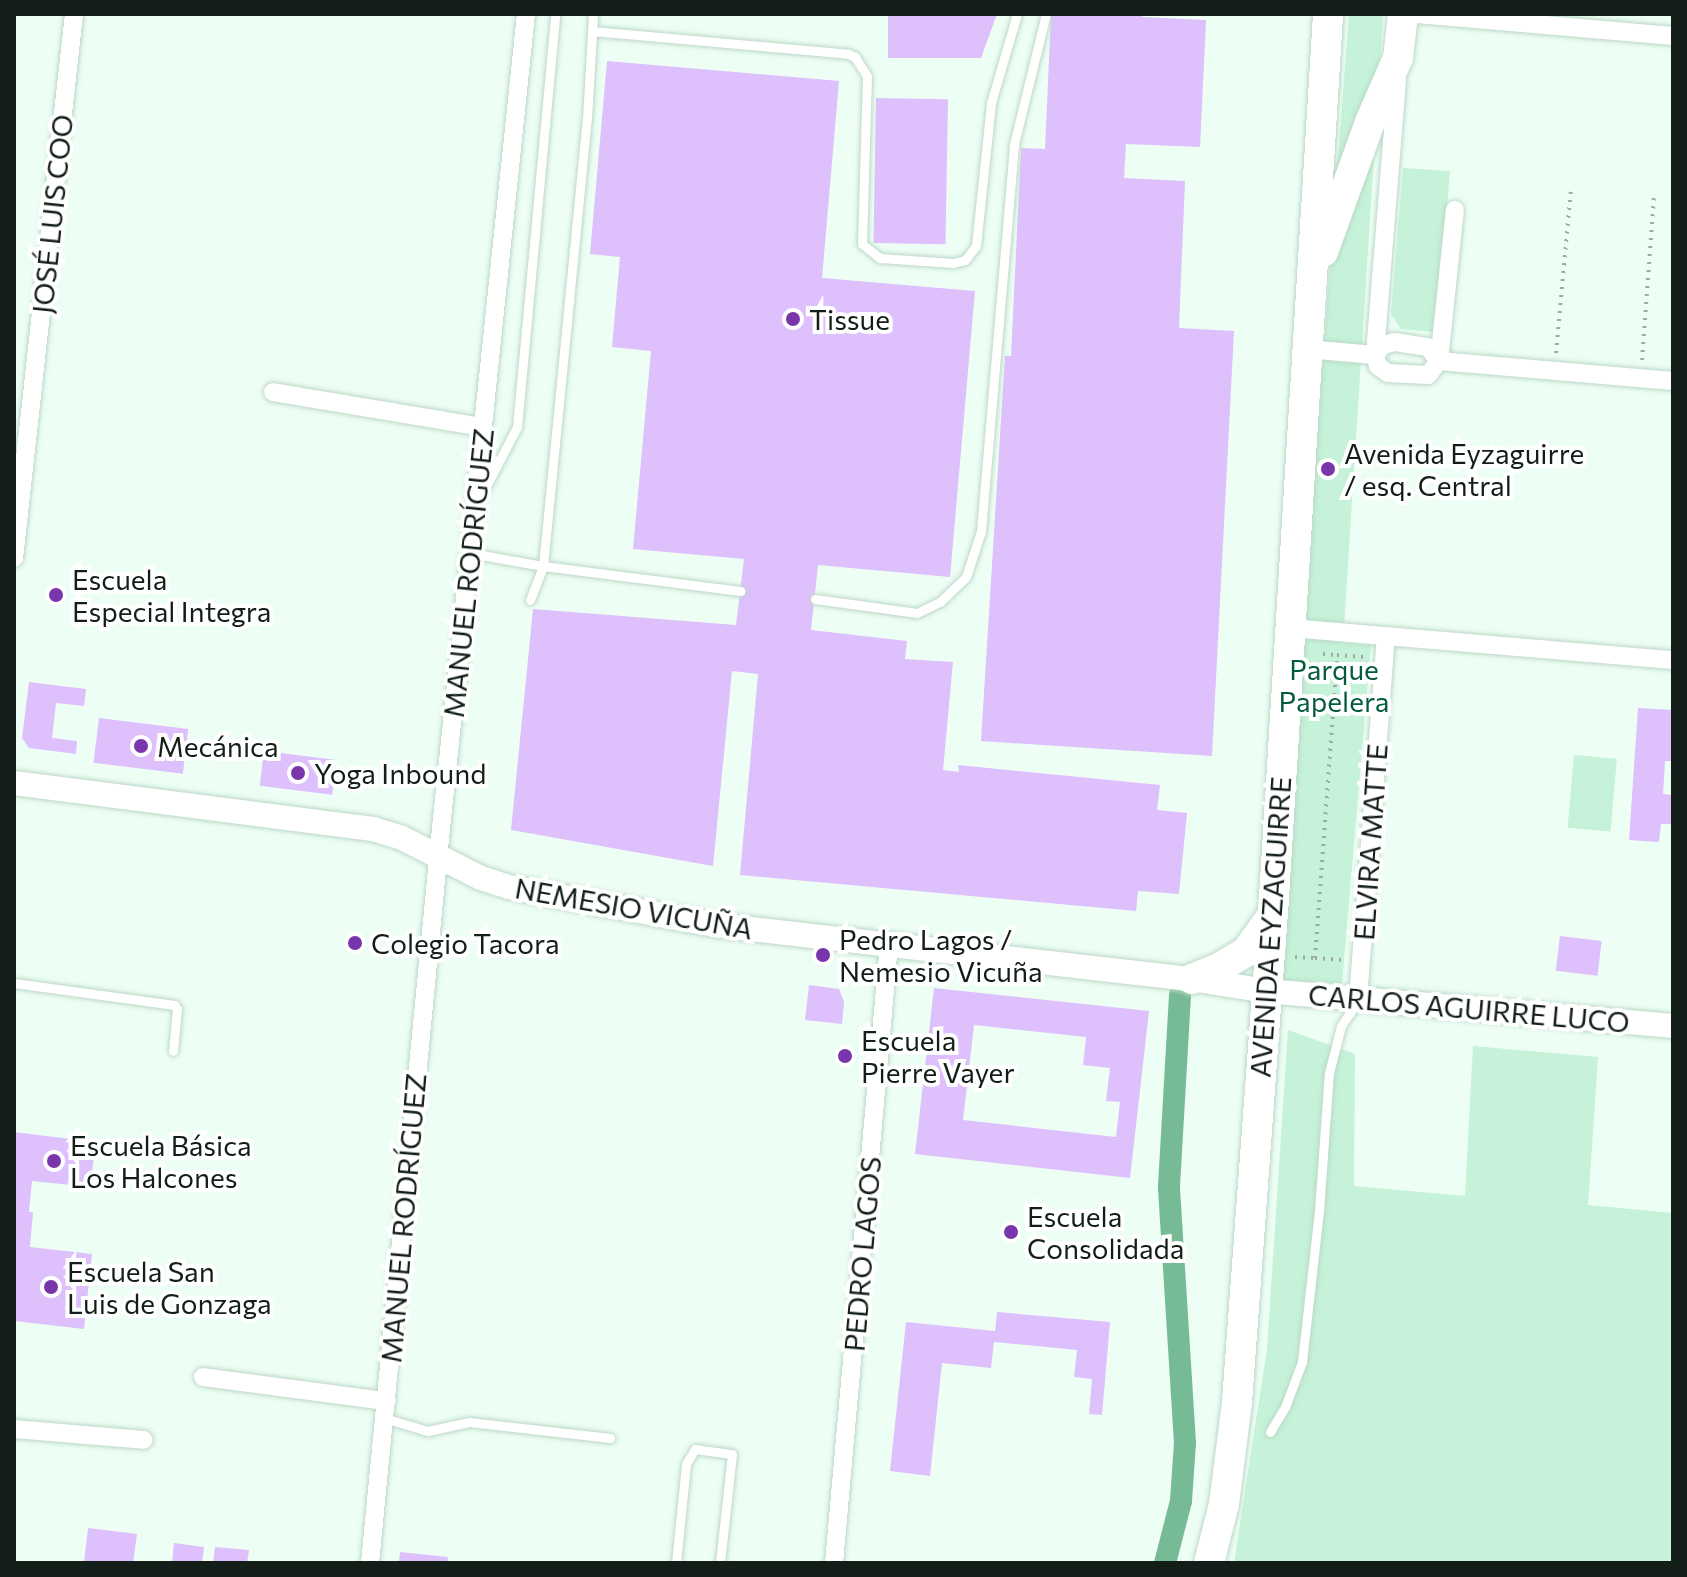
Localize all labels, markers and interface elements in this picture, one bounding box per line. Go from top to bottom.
street label: JOSÉ LUIS COO [25,113,79,315]
place label: Tissue [809,302,890,336]
marker: Tissue [784,310,802,328]
street label: MANUEL RODRÍGUEZ [436,427,500,719]
place label: Avenida Eyzaguirre / esq. Central [1344,436,1584,502]
marker: Avenida Eyzaguirre / esq. Central [1319,460,1337,478]
place label: Escuela Especial Integra [72,562,271,628]
marker: Escuela Especial Integra [47,586,65,604]
park label: Parque Papelera [1279,652,1389,718]
place label: Mecánica [157,729,279,763]
marker: Mecánica [132,737,150,755]
street label: ELVIRA MATTE [1346,743,1394,941]
place label: Yoga Inbound [314,756,486,790]
marker: Yoga Inbound [289,764,307,782]
street label: AVENIDA EYZAGUIRRE [1243,775,1297,1079]
street label: NEMESIO VICUÑA [513,871,755,945]
place label: Pedro Lagos / Nemesio Vicuña [839,922,1043,988]
place label: Colegio Tacora [371,926,560,960]
marker: Colegio Tacora [346,934,364,952]
marker: Pedro Lagos / Nemesio Vicuña [814,946,832,964]
street label: CARLOS AGUIRRE LUCO [1307,977,1631,1039]
place label: Escuela Pierre Vayer [861,1023,1015,1089]
marker: Escuela Pierre Vayer [836,1047,854,1065]
street label: MANUEL RODRÍGUEZ [374,1072,432,1364]
place label: Escuela Básica Los Halcones [70,1128,252,1194]
marker: Escuela Básica Los Halcones [45,1152,63,1170]
street label: PEDRO LAGOS [837,1155,887,1353]
place label: Escuela Consolidada [1027,1199,1184,1265]
marker: Escuela Consolidada [1002,1223,1020,1241]
place label: Escuela San Luis de Gonzaga [67,1254,272,1320]
marker: Escuela San Luis de Gonzaga [42,1278,60,1296]

